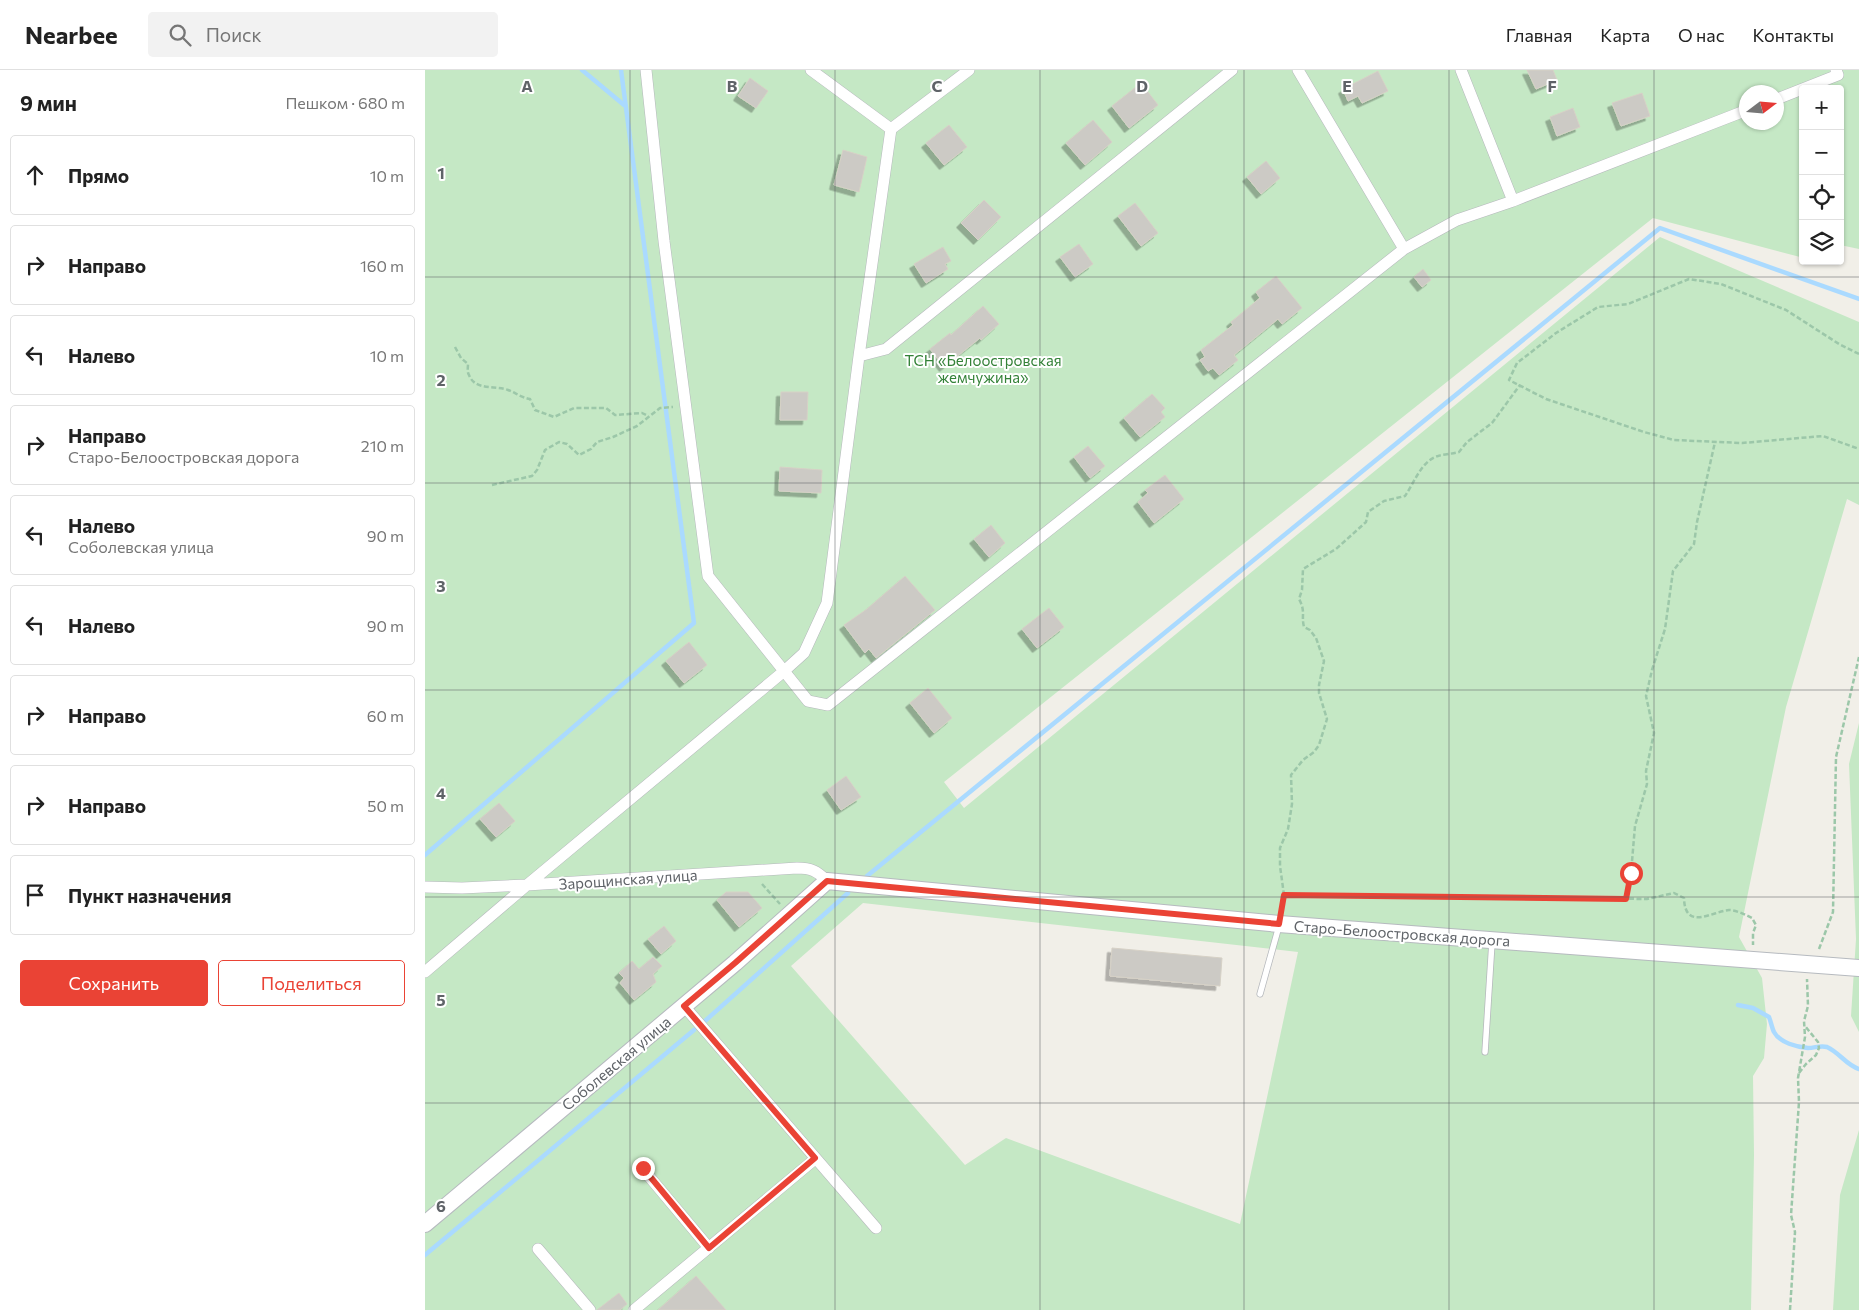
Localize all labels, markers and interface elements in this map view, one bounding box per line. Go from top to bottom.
search box [148,12,498,57]
text: Nearbee [25,20,118,49]
icon: search [166,21,194,49]
text: Поиск [206,23,262,46]
text: Главная [1506,24,1572,46]
text: Карта [1600,24,1650,46]
text: О нас [1678,24,1725,46]
text: Контакты [1753,24,1834,46]
text: A [521,76,533,95]
text: B [727,76,738,95]
text: C [932,76,943,95]
text: D [1136,76,1148,95]
text: E [1342,76,1352,95]
text: F [1547,76,1557,95]
north arrow [1739,85,1784,130]
map controls [1799,85,1844,265]
button: + [1799,85,1844,130]
text: 9 мин [20,90,77,115]
text: Пешком · 680 m [285,93,405,112]
button: − [1799,130,1844,175]
icon: ahead [21,161,49,189]
text: 1 [437,163,445,182]
text: Прямо [68,164,129,187]
text: 10 m [370,166,404,185]
button: locate [1799,175,1844,220]
button: layers [1799,220,1844,265]
icon: right [21,251,49,279]
text: Направо [68,254,146,277]
text: 160 m [360,256,404,275]
icon: left [21,341,49,369]
text: Налево [68,344,135,367]
text: 10 m [370,346,404,365]
park label: ТСН «Белоостровская жемчужина» [904,351,1062,386]
text: 2 [436,370,446,389]
text: Направо [68,424,146,447]
icon: right [21,431,49,459]
text: 210 m [361,436,404,455]
text: Старо-Белоостровская дорога [68,447,299,466]
text: Налево [68,514,135,537]
icon: left [21,521,49,549]
text: 90 m [367,526,404,545]
text: Соболевская улица [68,537,214,556]
text: 3 [436,576,446,595]
icon: left [21,611,49,639]
text: Налево [68,614,135,637]
text: 90 m [367,616,404,635]
icon: right [21,701,49,729]
text: Направо [68,704,146,727]
text: 60 m [367,706,404,725]
text: 4 [436,783,446,802]
icon: right [21,791,49,819]
text: Направо [68,794,146,817]
text: 50 m [367,796,404,815]
route start [1620,862,1643,885]
street label: Зарощинская улица [558,865,698,893]
icon: arrive [21,881,49,909]
text: Пункт назначения [68,884,231,907]
street label: Старо-Белоостровская дорога [1293,916,1511,950]
button: Сохранить [20,960,208,1006]
button: Поделиться [218,960,405,1006]
text: 5 [436,990,446,1009]
street label: Соболевская улица [558,1012,674,1114]
route end [632,1157,655,1180]
text: 6 [436,1196,446,1215]

